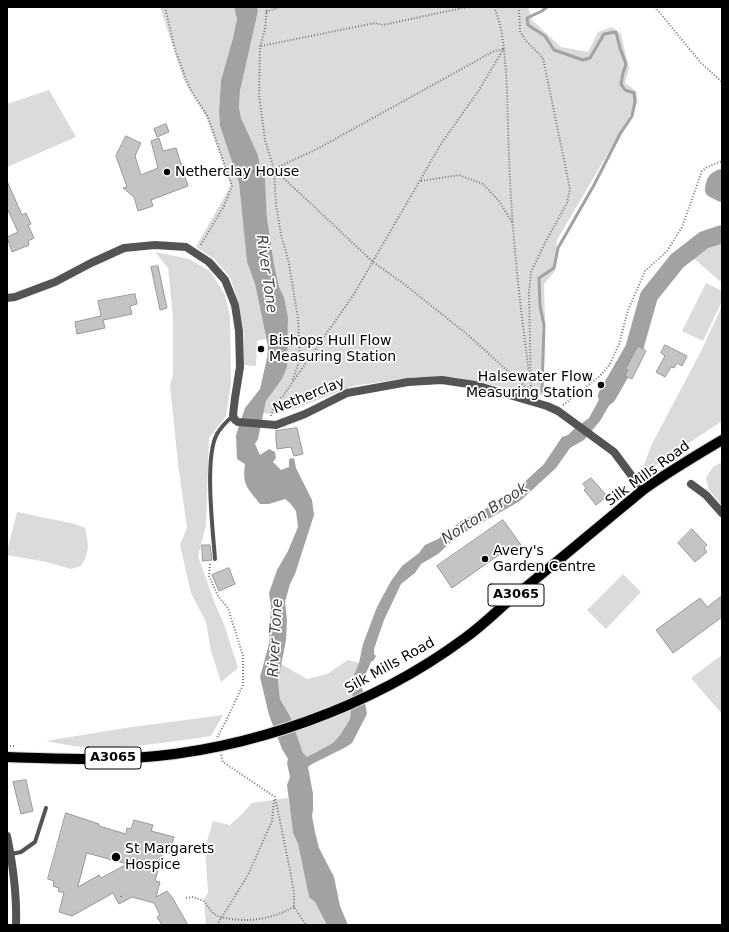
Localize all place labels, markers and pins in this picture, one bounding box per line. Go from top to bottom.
place label: Netherclay House [175,164,299,180]
marker: Netherclay House [162,167,172,177]
place label: Bishops Hull Flow Measuring Station [269,333,396,366]
marker: Bishops Hull Flow Measuring Station [256,344,266,354]
place label: Halsewater Flow Measuring Station [466,369,593,402]
marker: Halsewater Flow Measuring Station [596,380,606,390]
place label: Avery's Garden Centre [493,543,596,576]
marker: Avery's Garden Centre [480,554,490,564]
place label: St Margarets Hospice [125,841,214,874]
marker: St Margarets Hospice [110,851,122,863]

